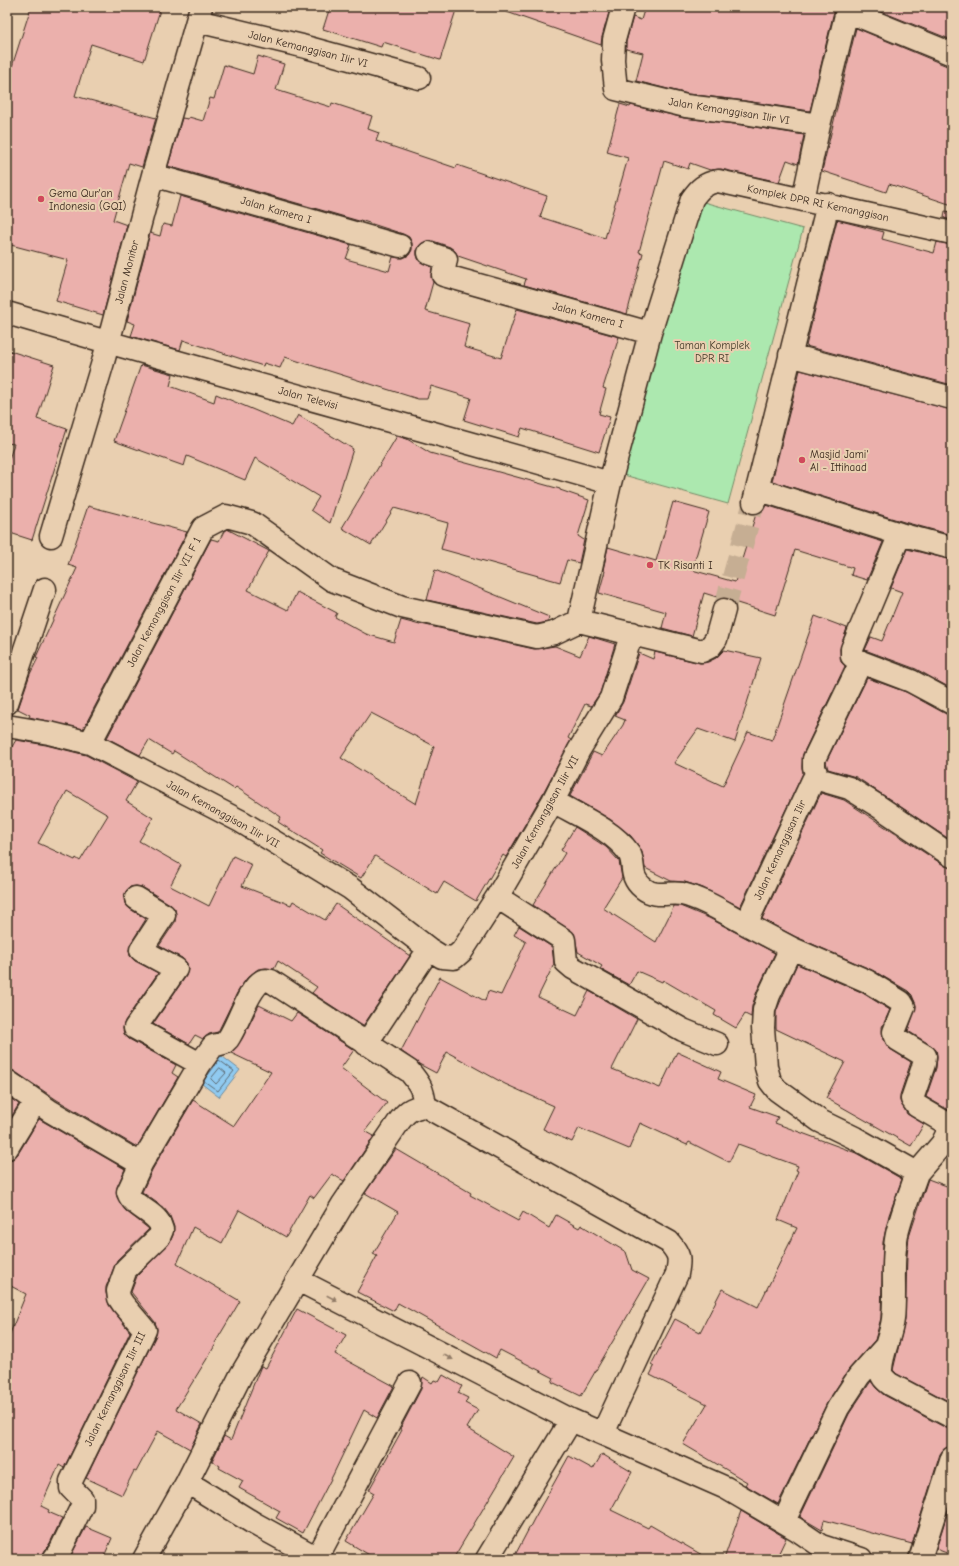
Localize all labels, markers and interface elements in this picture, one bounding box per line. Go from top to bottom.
street label: Jalan Kemanggisan Ilir VI [247,28,369,70]
street label: Jalan Kemanggisan Ilir VI [667,95,791,127]
street label: Komplek DPR RI Kemanggisan [746,182,890,224]
place label: Gema Qur'an Indonesia (GQI) [49,187,127,213]
marker: Gema Qur'an Indonesia (GQI) [36,194,46,204]
street label: Jalan Kamera I [239,194,313,226]
street label: Jalan Monitor [112,238,142,305]
street label: Jalan Kamera I [551,299,625,331]
park label: Taman Komplek DPR RI [674,339,750,365]
street label: Jalan Televisi [277,384,339,412]
place label: Masjid Jami' Al - Ittihaad [810,448,869,474]
marker: Masjid Jami' Al - Ittihaad [797,455,807,465]
street label: Jalan Kemanggisan Ilir VII F 1 [124,535,204,669]
place label: TK Risanti I [658,559,713,572]
marker: TK Risanti I [645,560,655,570]
street label: Jalan Kemanggisan Ilir VII [509,753,581,871]
street label: Jalan Kemanggisan Ilir VII [164,778,282,850]
street label: Jalan Kemanggisan Ilir [751,797,809,902]
one-way arrow [327,1295,338,1301]
street label: Jalan Kemanggisan Ilir III [82,1330,148,1448]
one-way arrow [442,1354,454,1360]

